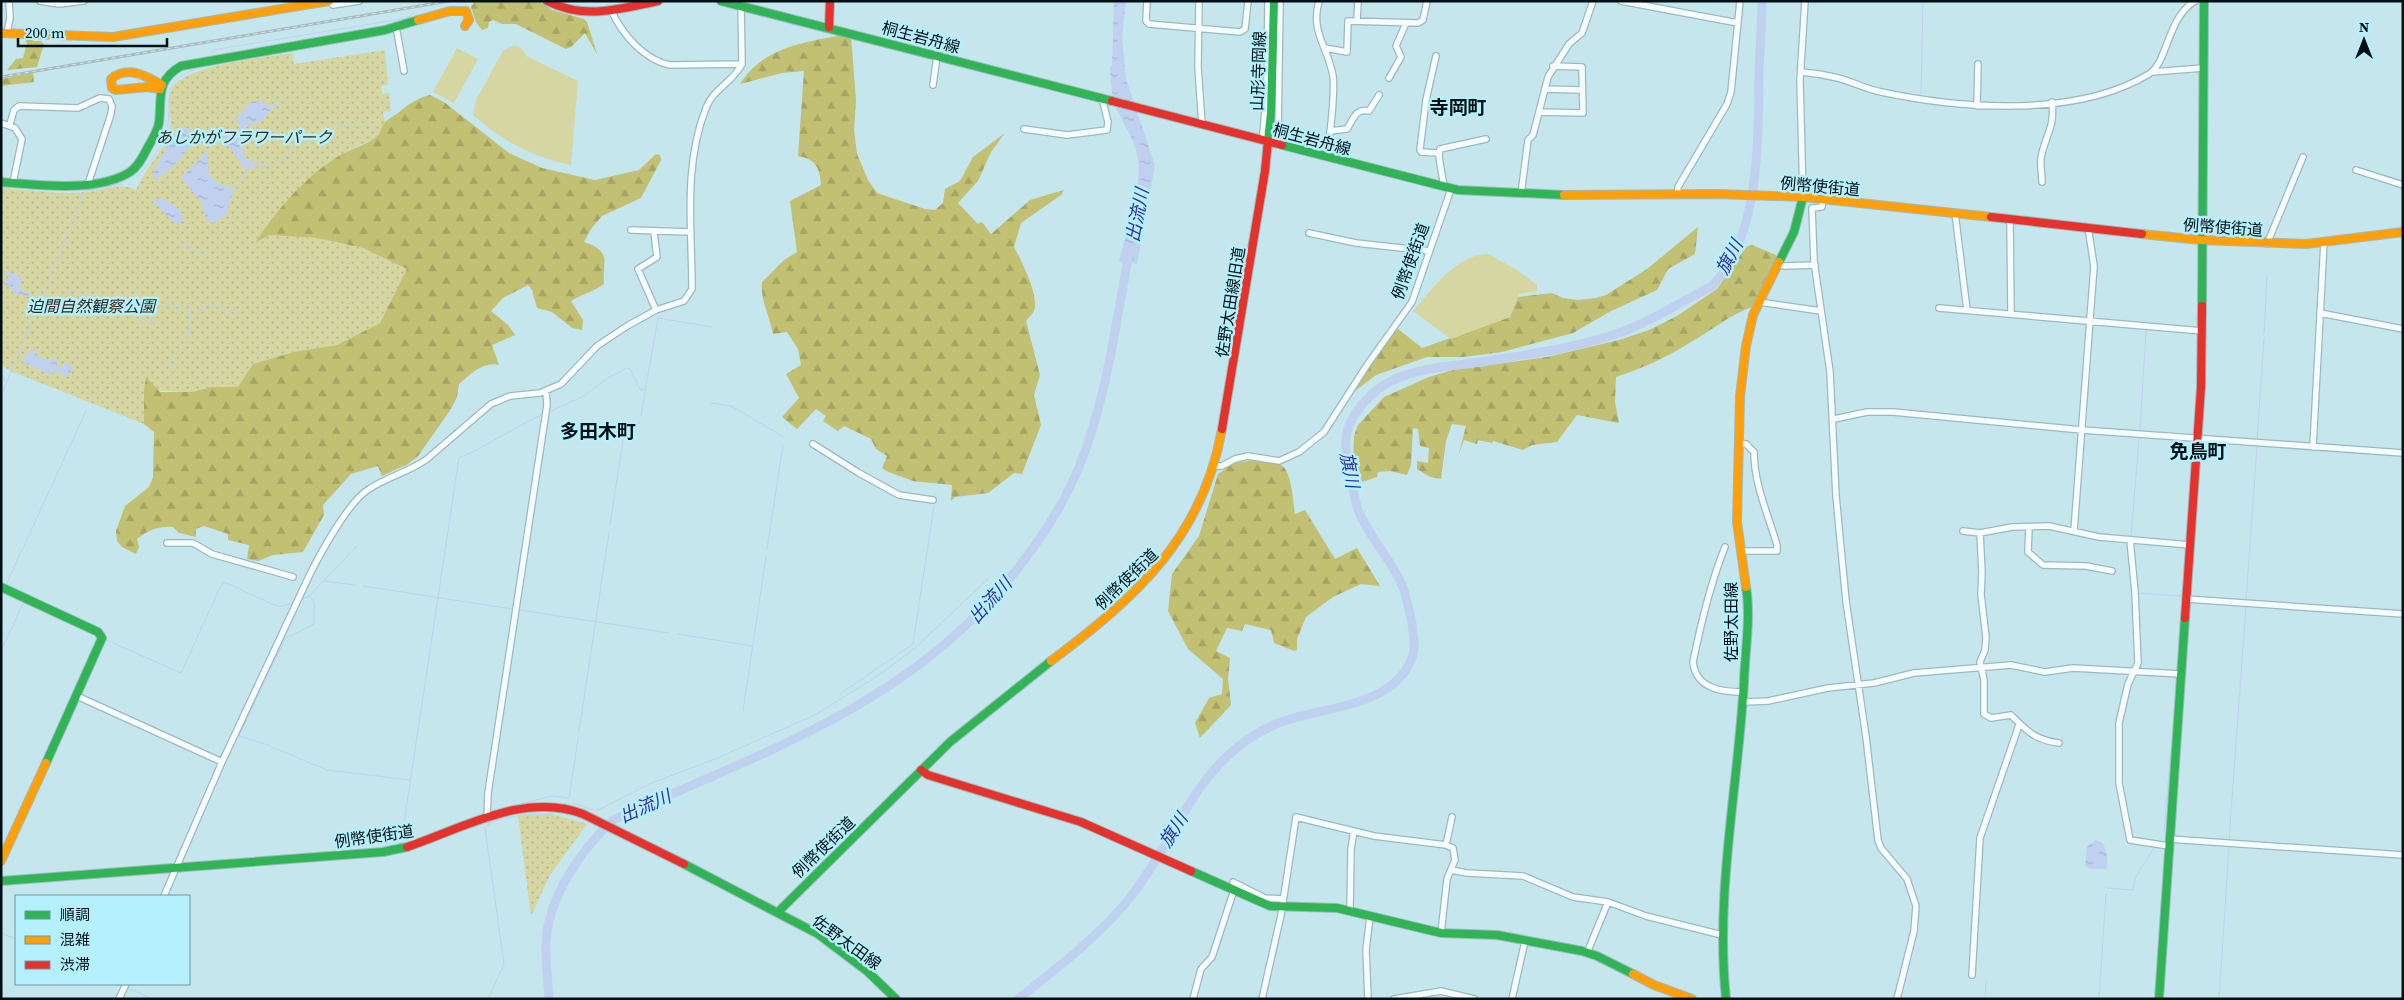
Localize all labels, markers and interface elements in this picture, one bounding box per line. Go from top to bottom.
scale bar [18,15,166,47]
north arrow [2339,15,2389,65]
street label: 桐生岩舟線 [880,16,962,58]
text: N [2359,17,2369,37]
text: 200 m [25,22,65,43]
street label: 山形寺岡線 [1246,31,1270,111]
district label: 寺岡町 [1429,94,1487,120]
street label: 桐生岩舟線 [1271,118,1353,160]
park label: あしかがフラワーパーク [156,126,333,148]
street label: 例幣使街道 [1779,172,1861,200]
water label: 出流川 [1120,184,1155,244]
street label: 例幣使街道 [2182,213,2264,241]
street label: 例幣使街道 [1386,220,1434,302]
water label: 旗川 [1710,233,1749,279]
street label: 佐野太田線旧道 [1210,245,1250,359]
park label: 迫間自然観察公園 [27,295,157,317]
district label: 多田木町 [560,418,636,444]
district label: 免鳥町 [2169,438,2227,464]
water label: 旗川 [1334,450,1366,492]
street label: 例幣使街道 [1090,543,1162,615]
water label: 出流川 [963,570,1019,628]
street label: 佐野太田線 [1720,582,1742,662]
water label: 出流川 [615,783,677,828]
water label: 旗川 [1153,806,1194,852]
street label: 例幣使街道 [787,811,859,883]
street label: 例幣使街道 [333,820,415,852]
legend [15,895,190,985]
text: 順調 [60,904,90,925]
street label: 佐野太田線 [808,910,886,974]
text: 混雑 [60,929,90,950]
text: 渋滞 [60,954,90,975]

